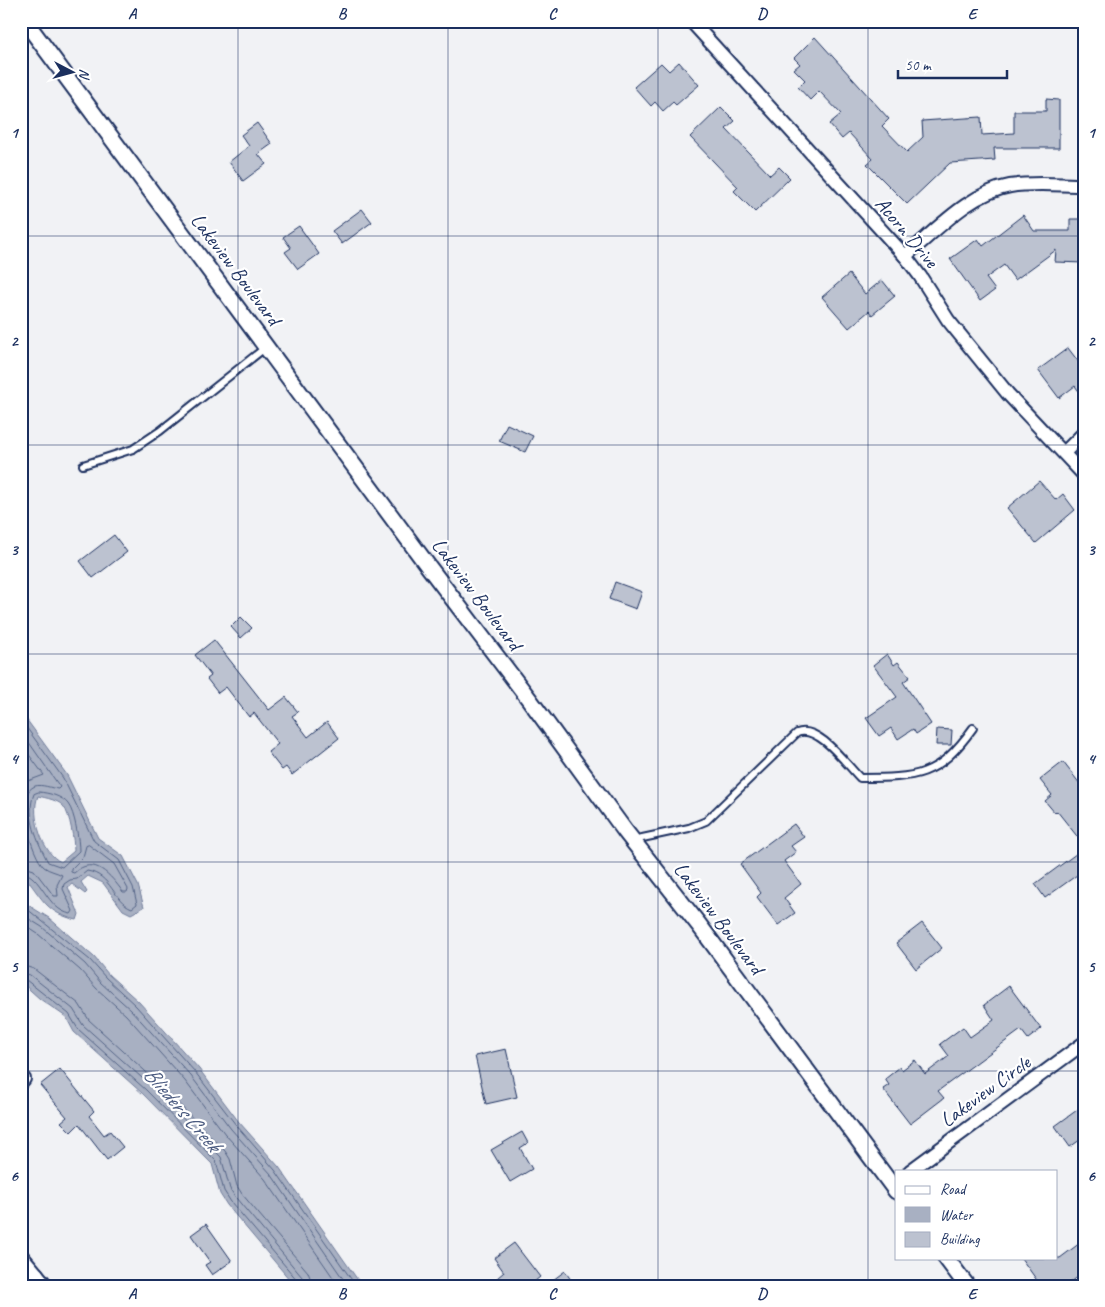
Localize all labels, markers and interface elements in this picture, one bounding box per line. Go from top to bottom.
text: A [128,4,138,24]
text: B [338,4,348,24]
text: C [548,4,558,24]
text: D [757,4,768,24]
text: E [968,4,979,24]
north arrow [48,48,98,98]
scale bar [898,48,1006,80]
text: 50 m [905,56,932,75]
text: N [75,68,93,81]
text: 1 [10,123,19,143]
text: 1 [1087,123,1096,143]
street label: Acorn Drive [870,191,945,274]
street label: Lakeview Boulevard [185,208,289,333]
text: 2 [10,331,19,351]
text: 2 [1087,331,1096,351]
street label: Lakeview Boulevard [426,533,530,658]
text: 3 [10,540,19,560]
text: 3 [1087,540,1096,560]
text: 4 [10,749,19,769]
text: 4 [1087,749,1096,769]
street label: Lakeview Boulevard [668,857,772,982]
text: 5 [11,957,20,977]
text: 5 [1088,957,1097,977]
street label: Lakeview Circle [935,1049,1036,1132]
water label: Blieders Creek [137,1061,229,1160]
text: 6 [10,1166,19,1186]
text: 6 [1087,1166,1096,1186]
legend [895,1170,1058,1260]
text: Road [940,1180,967,1199]
text: Water [940,1206,974,1225]
text: Building [940,1230,980,1249]
text: A [128,1284,138,1304]
text: B [338,1284,348,1304]
text: C [548,1284,558,1304]
text: D [757,1284,768,1304]
text: E [968,1284,979,1304]

